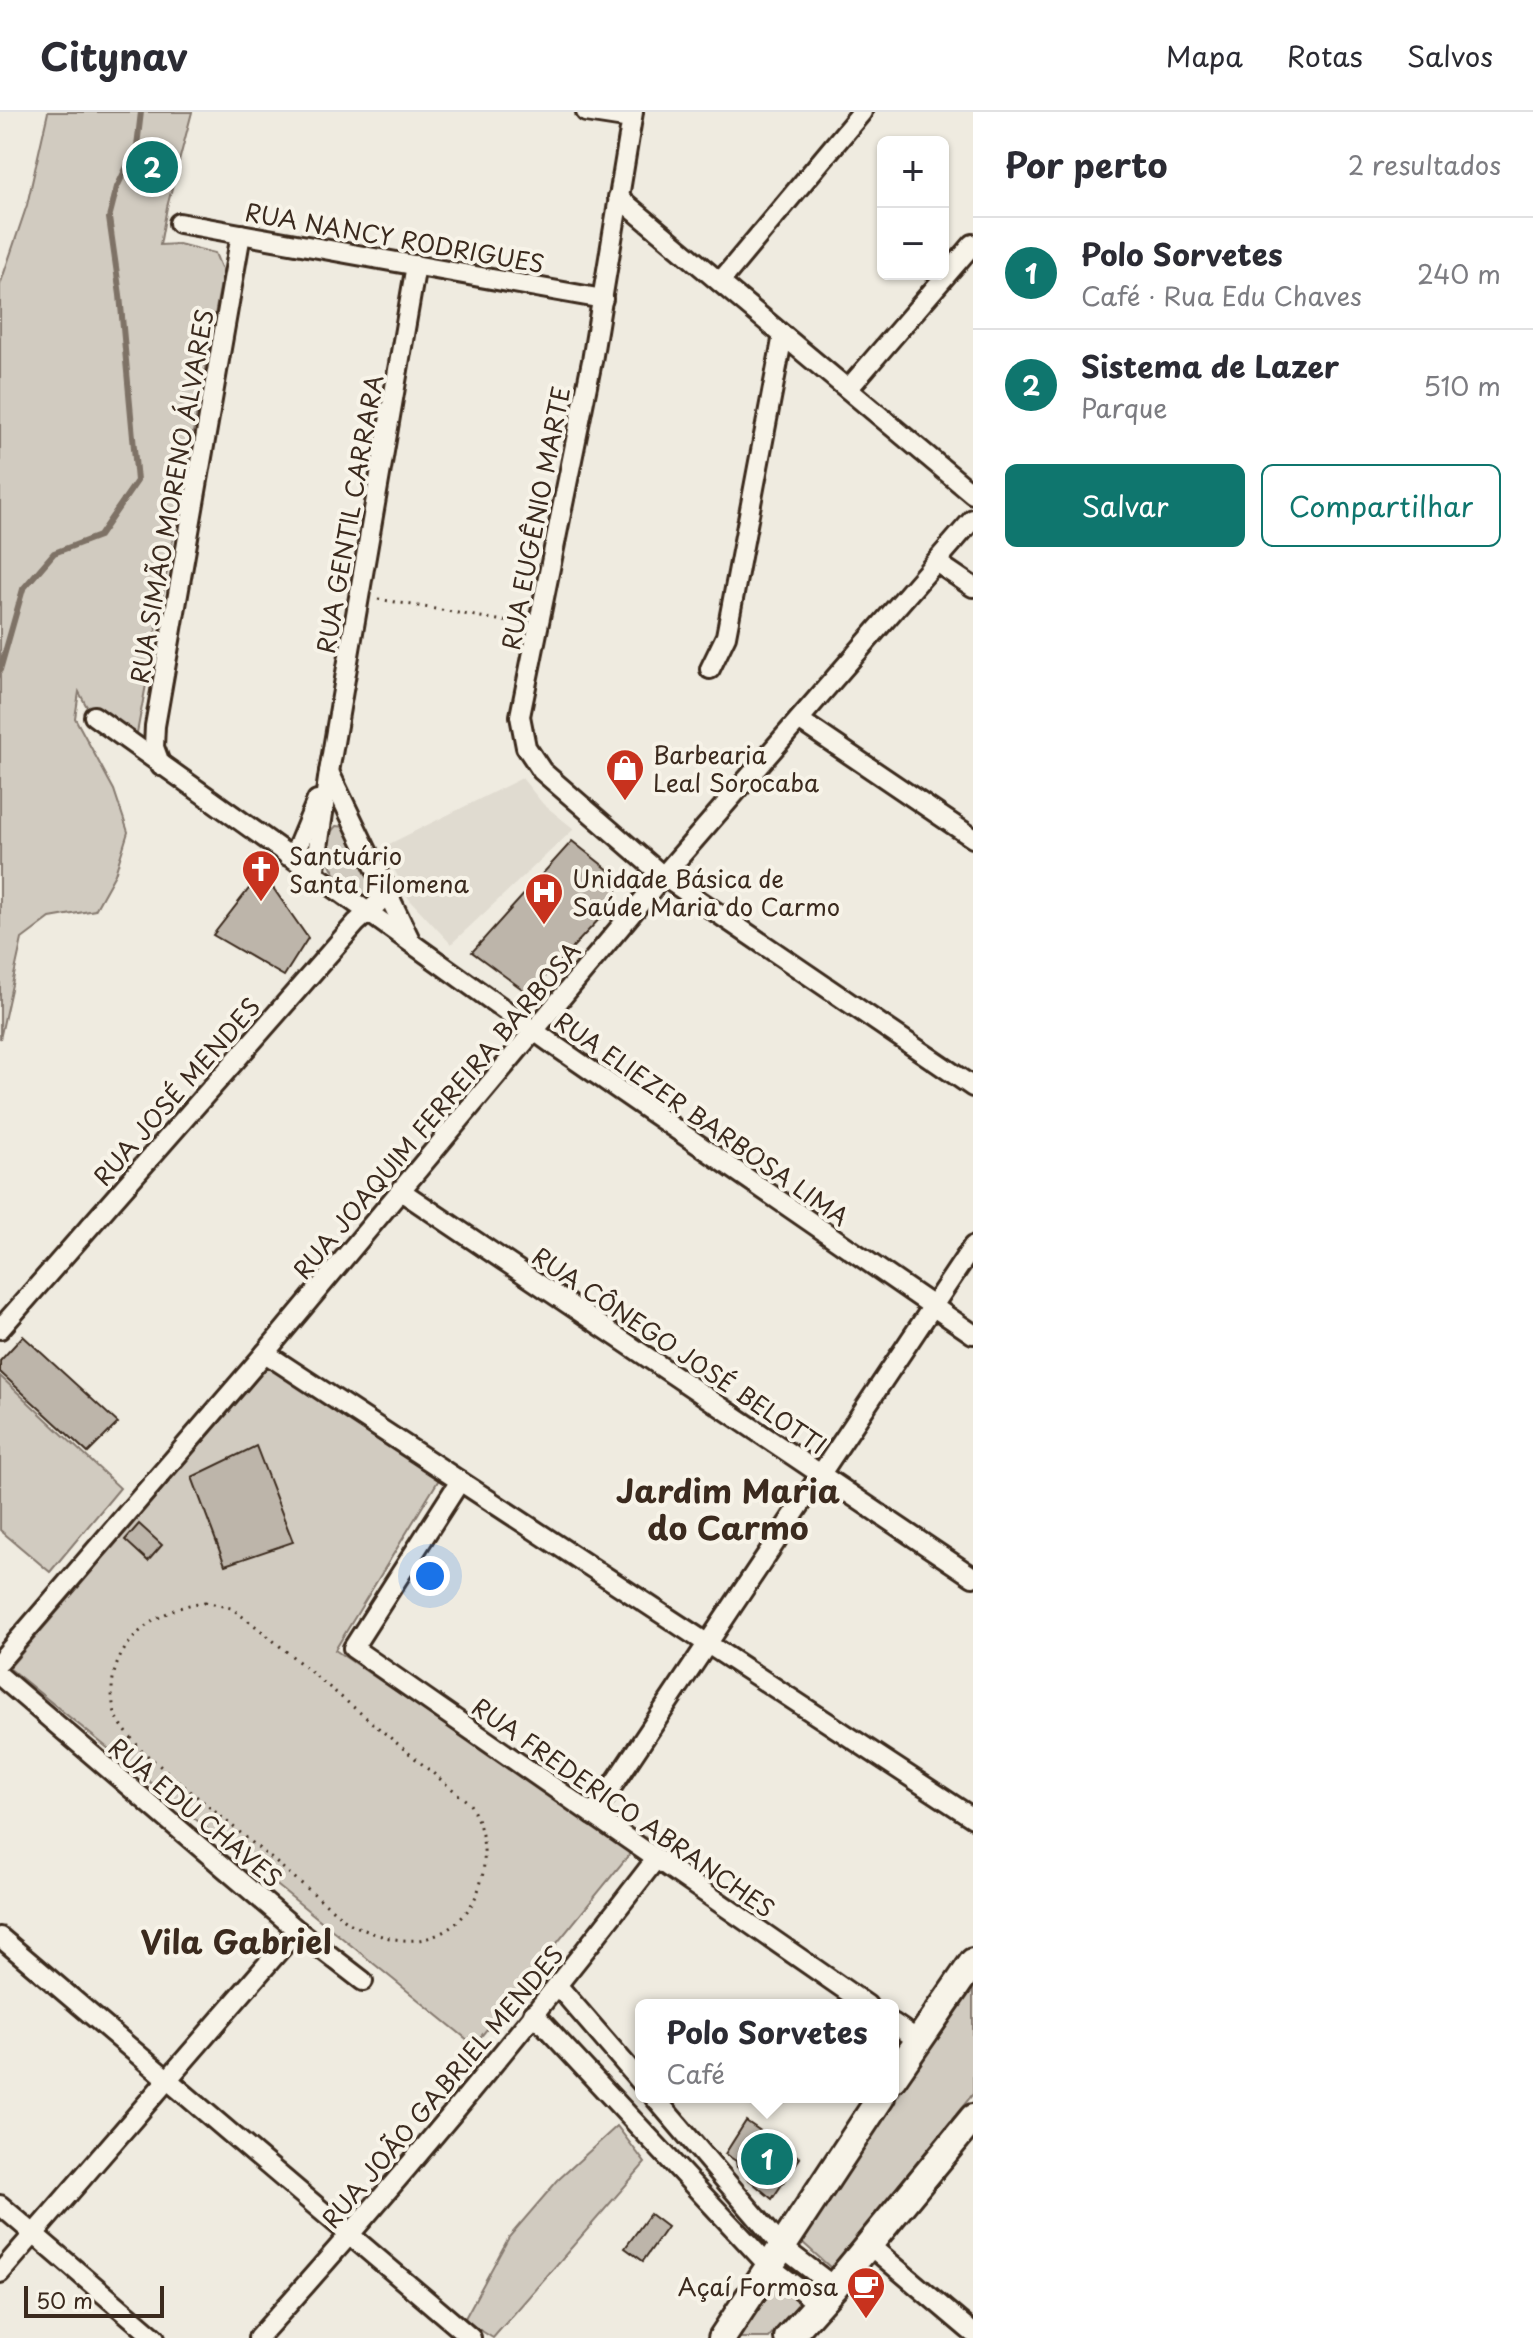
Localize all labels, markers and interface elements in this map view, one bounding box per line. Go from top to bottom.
text: Citynav [40,27,188,84]
text: Mapa [1166,34,1243,77]
text: Rotas [1287,34,1363,77]
text: Salvos [1407,34,1493,77]
map controls [877,136,949,280]
button: + [877,136,949,208]
pin: 2 [126,137,178,197]
text: Por perto [1005,138,1167,190]
text: 2 resultados [1348,145,1501,184]
street label: RUA NANCY RODRIGUES [242,193,548,281]
button: − [877,208,949,280]
text: Polo Sorvetes [1081,231,1283,276]
text: 1 [1025,254,1037,293]
text: 240 m [1417,254,1501,293]
text: Café · Rua Edu Chaves [1081,276,1362,315]
street label: RUA SIMÃO MORENO ÁLVARES [120,306,222,686]
text: Sistema de Lazer [1081,343,1339,388]
text: 2 [1022,366,1040,405]
text: 510 m [1423,366,1501,405]
street label: RUA GENTIL CARRARA [307,372,391,656]
street label: RUA EUGÊNIO MARTE [492,383,578,653]
text: Parque [1081,388,1168,427]
button: Salvar [1005,464,1245,547]
button: Compartilhar [1261,464,1501,547]
place label: Barbearia Leal Sorocaba [653,736,819,800]
shop icon: Barbearia Leal Sorocaba [604,747,646,802]
place label: Santuário Santa Filomena [289,837,469,901]
church icon: Santuário Santa Filomena [240,848,282,903]
place label: Unidade Básica de Saúde Maria do Carmo [572,860,840,924]
hospital icon: Unidade Básica de Saúde Maria do Carmo [523,871,565,926]
street label: RUA JOAQUIM FERREIRA BARBOSA [284,934,588,1286]
street label: RUA JOSÉ MENDES [84,989,268,1193]
street label: RUA ELIEZER BARBOSA LIMA [548,1002,856,1234]
street label: RUA CÔNEGO JOSÉ BELOTTI [525,1238,835,1462]
district label: Jardim Maria do Carmo [616,1466,840,1551]
your location [410,1556,450,1596]
street label: RUA FREDERICO ABRANCHES [465,1688,783,1926]
street label: RUA EDU CHAVES [101,1729,291,1895]
district label: Vila Gabriel [140,1917,332,1965]
street label: RUA JOÃO GABRIEL MENDES [313,1937,571,2235]
popup [635,1999,899,2103]
text: Polo Sorvetes [666,2009,868,2054]
text: Café [666,2054,725,2093]
pin: 1 [741,2129,793,2189]
cafe icon: Açaí Formosa [845,2265,887,2320]
place label: Açaí Formosa [678,2268,838,2304]
scale bar [24,2282,164,2318]
text: 50 m [36,2283,93,2316]

